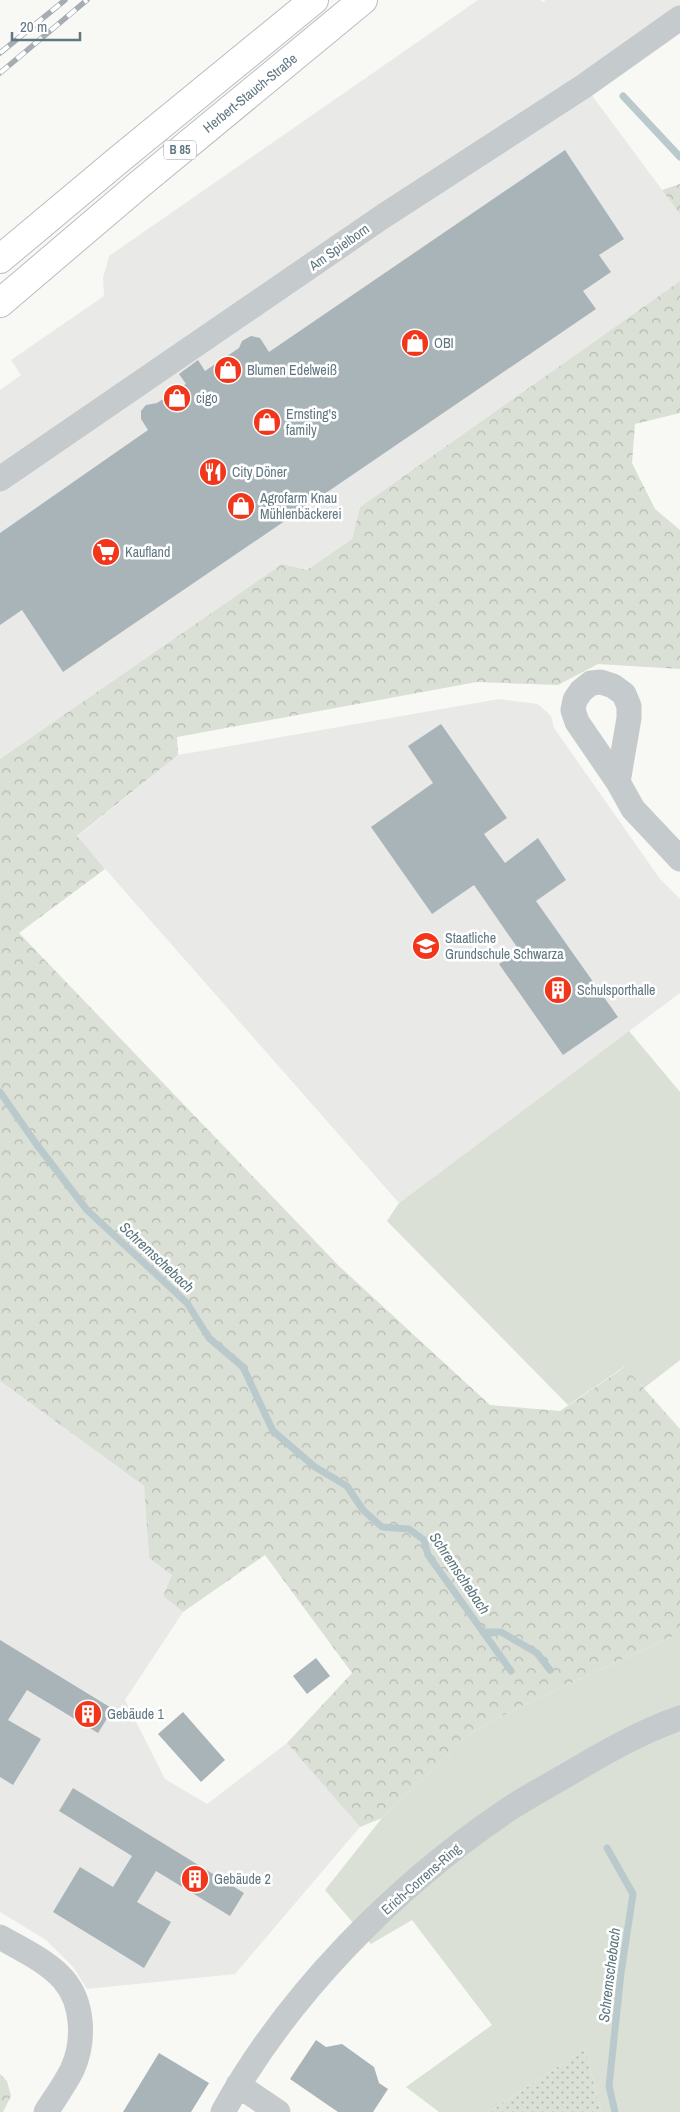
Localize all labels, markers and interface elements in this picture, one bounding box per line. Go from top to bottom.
scale bar [12,10,80,42]
text: 20 m [20,16,47,37]
street label: Herbert-Stauch-Straße [199,49,301,137]
road number: B 85 [164,140,196,160]
street label: Am Spielborn [305,220,373,275]
shop icon: OBI [400,328,430,358]
place label: OBI [434,334,454,352]
shop icon: Blumen Edelweiß [213,355,243,385]
place label: Blumen Edelweiß [247,361,337,379]
shop icon: cigo [162,383,192,413]
place label: cigo [196,389,218,407]
place label: Ernsting's family [286,405,337,439]
shop icon: Ernsting's family [252,407,282,437]
restaurant icon: City Döner [198,457,228,487]
place label: City Döner [232,463,287,481]
place label: Agrofarm Knau Mühlenbäckerei [259,489,342,523]
shop icon: Agrofarm Knau Mühlenbäckerei [226,491,256,521]
supermarket icon: Kaufland [91,537,121,567]
place label: Kaufland [125,543,170,561]
place label: Staatliche Grundschule Schwarza [445,929,564,963]
school or university icon: Staatliche Grundschule Schwarza [411,931,441,961]
building icon: Schulsporthalle [543,975,573,1005]
place label: Schulsporthalle [577,981,655,999]
water label: Schremschebach [115,1217,199,1297]
water label: Schremschebach [425,1528,495,1618]
building icon: Gebäude 1 [73,1699,103,1729]
place label: Gebäude 1 [107,1705,164,1723]
street label: Erich-Correns-Ring [378,1839,465,1918]
building icon: Gebäude 2 [180,1864,210,1894]
place label: Gebäude 2 [214,1870,271,1888]
water label: Schremschebach [593,1926,625,2023]

